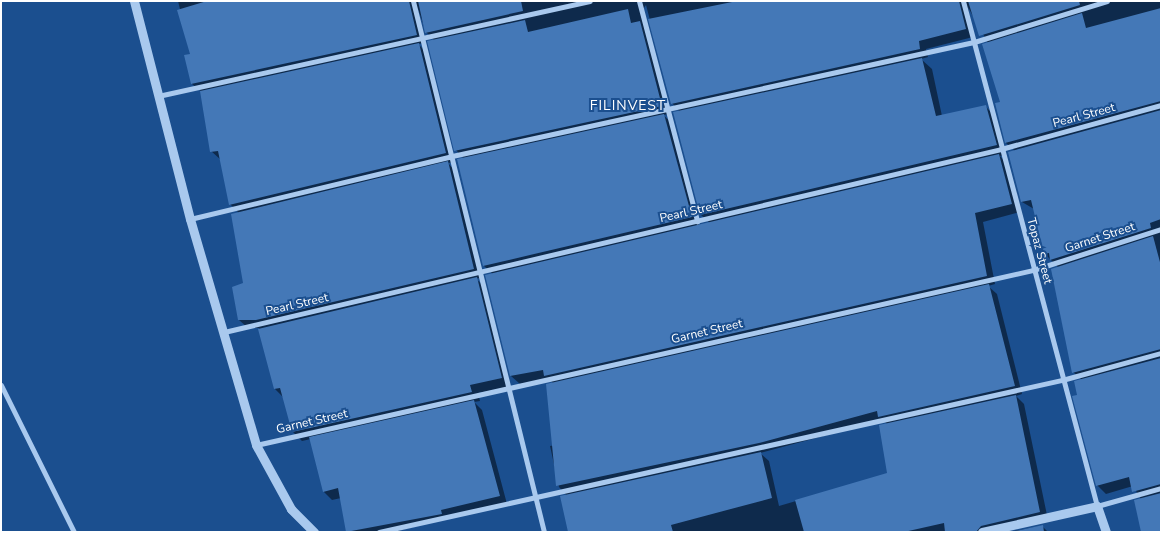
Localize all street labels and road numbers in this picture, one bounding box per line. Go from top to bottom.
street label: Pearl Street [1051,101,1117,131]
street label: Pearl Street [658,198,724,226]
street label: Topaz Street [1023,216,1055,286]
street label: Garnet Street [1063,220,1137,256]
street label: Pearl Street [264,291,330,319]
street label: Garnet Street [670,317,744,347]
street label: Garnet Street [275,407,349,437]

